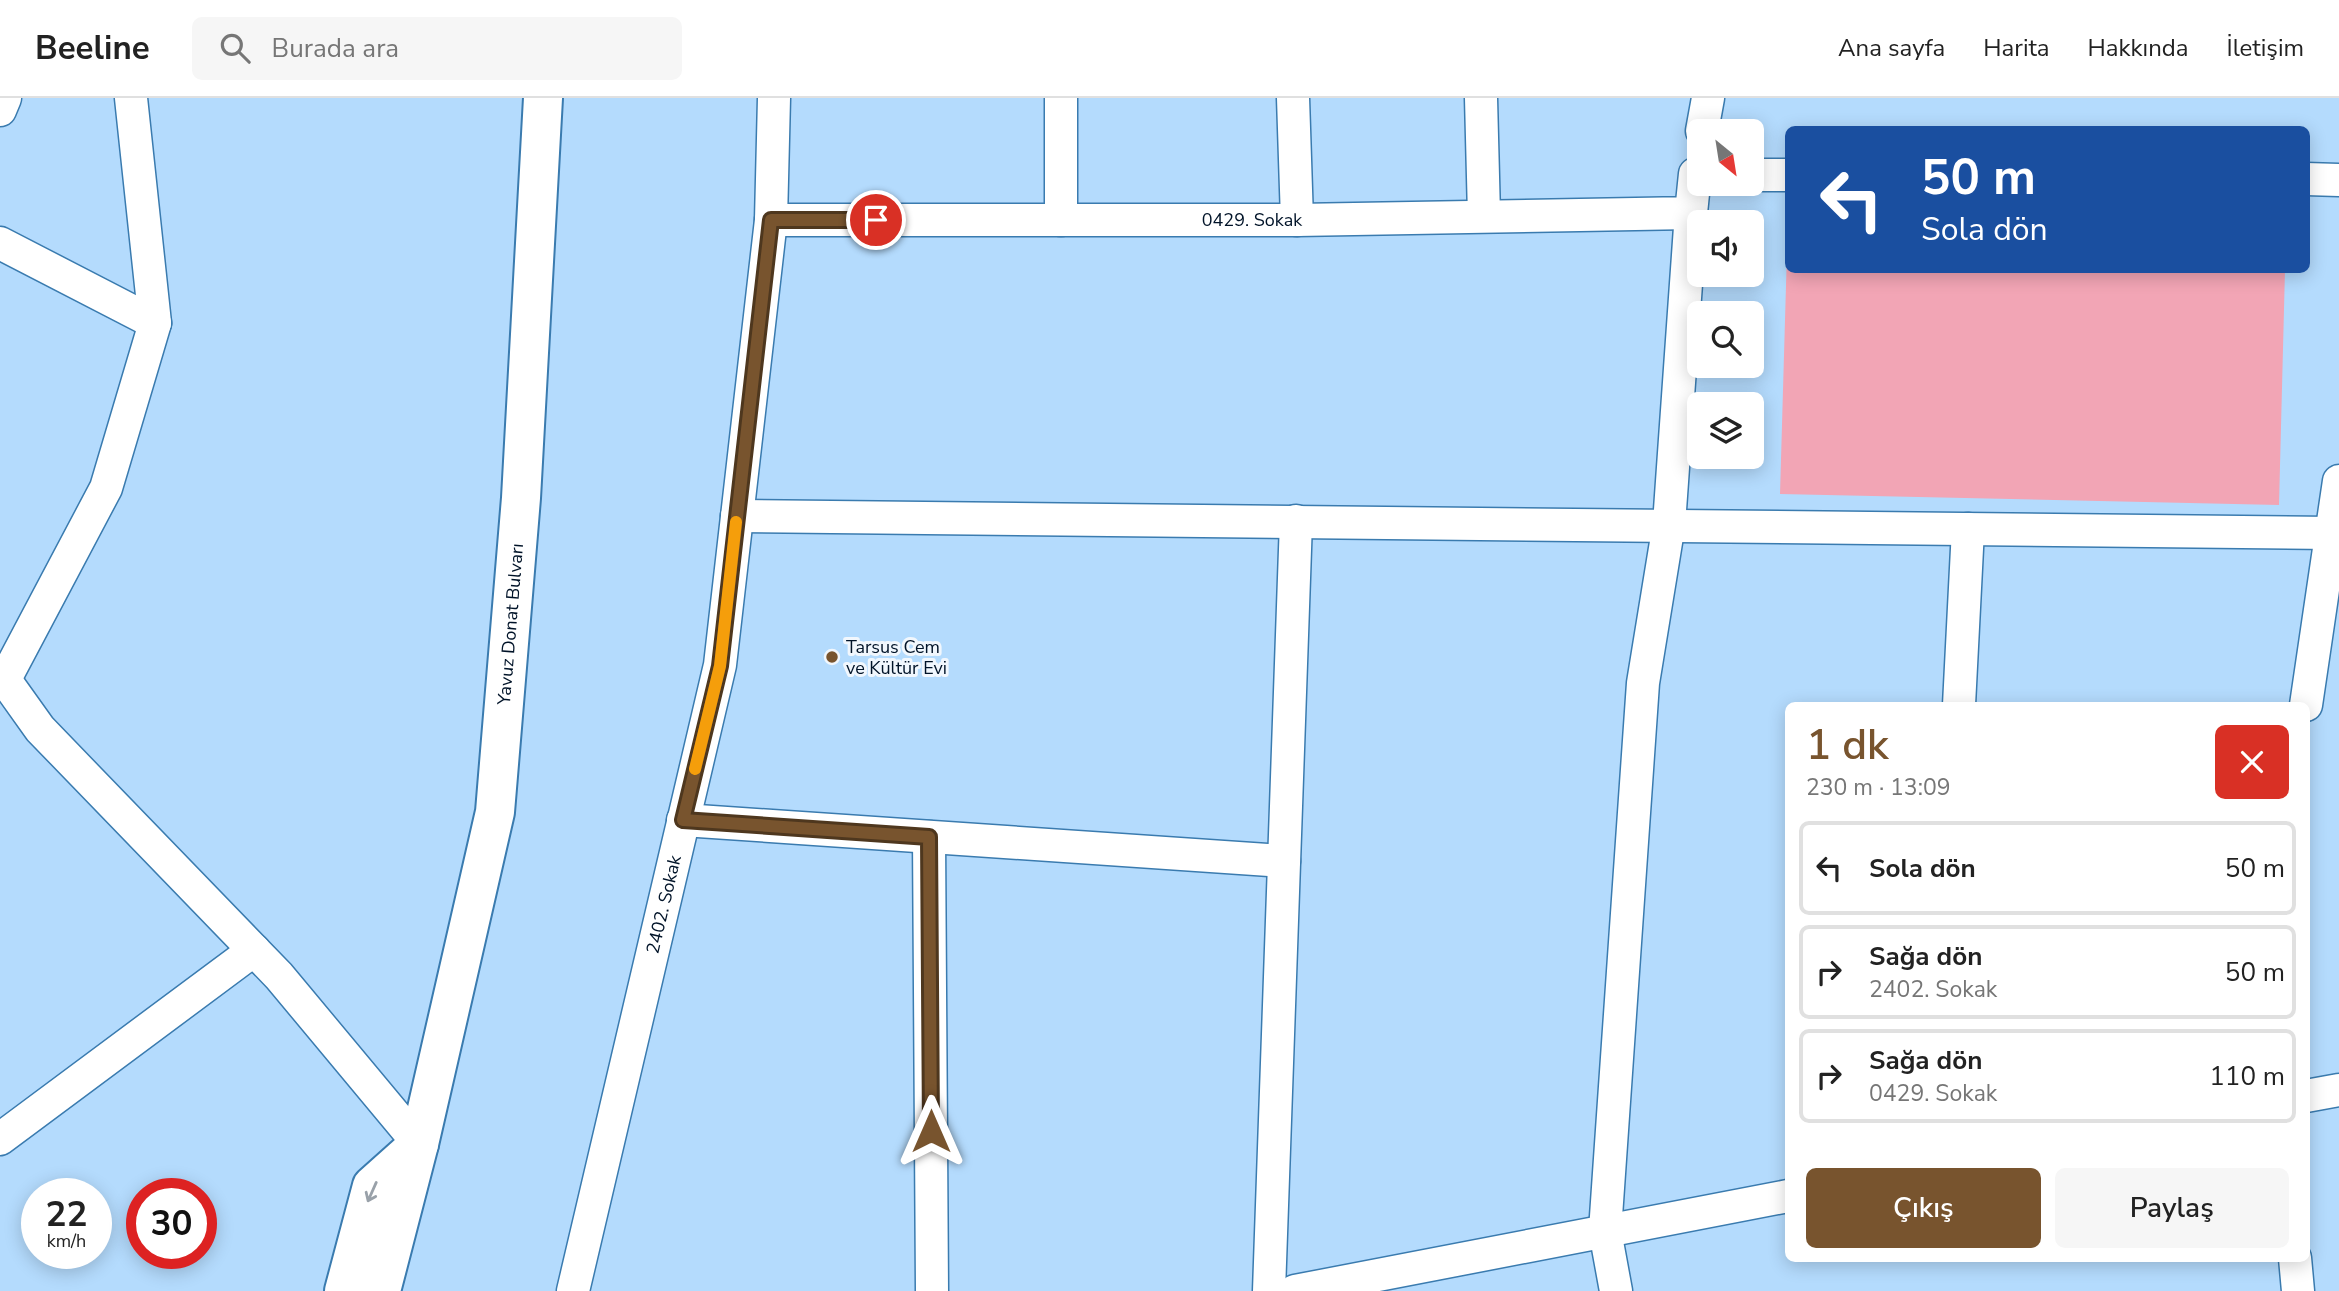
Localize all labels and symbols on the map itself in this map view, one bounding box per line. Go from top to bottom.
north arrow [1687,119,1764,196]
pin [846,190,906,250]
street label: 0429. Sokak [1202,208,1303,232]
street label: Yavuz Donat Bulvarı [492,542,529,707]
place label: Tarsus Cem ve Kültür Evi [846,635,947,680]
marker: Tarsus Cem ve Kültür Evi [824,649,840,665]
street label: 2402. Sokak [641,852,687,956]
position arrow [894,1094,968,1168]
speed limit sign: 30 [126,1178,217,1269]
one-way arrow [365,1181,378,1202]

